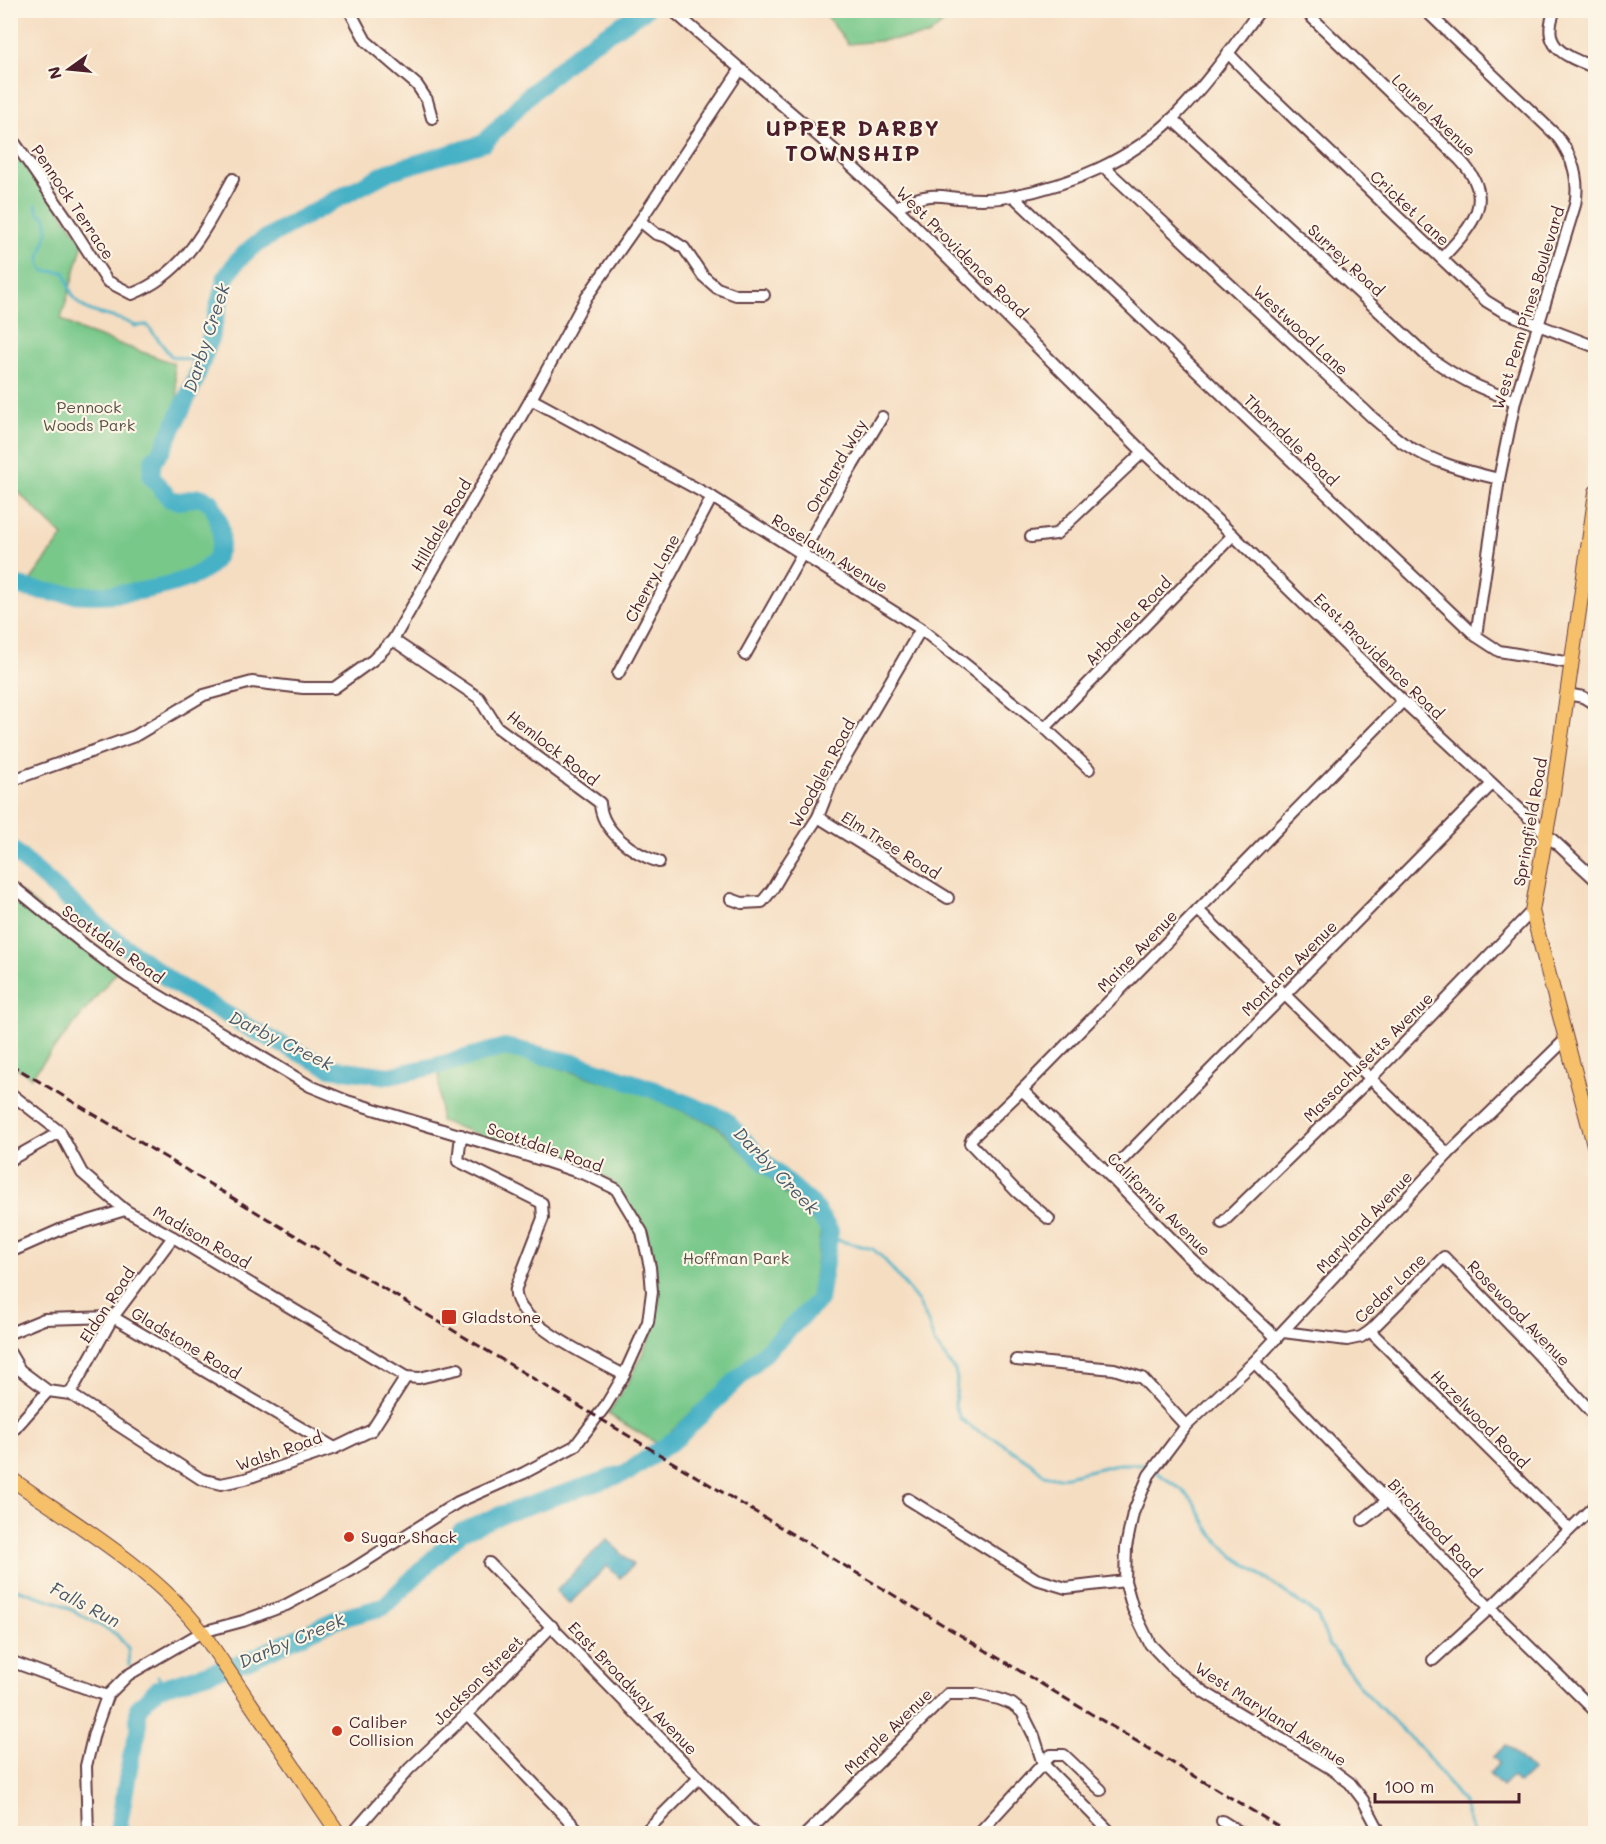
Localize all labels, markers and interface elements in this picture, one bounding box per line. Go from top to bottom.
north arrow [39,39,99,99]
text: N [42,64,66,82]
street label: Laurel Avenue [1388,69,1481,160]
district label: UPPER DARBY TOWNSHIP [766,113,940,167]
street label: Pennock Terrace [27,140,120,263]
street label: Cricket Lane [1366,165,1455,250]
street label: West Providence Road [892,181,1033,322]
street label: West Penn Pines Boulevard [1487,204,1568,412]
street label: Surrey Road [1304,219,1389,300]
water label: Darby Creek [177,280,235,395]
street label: Westwood Lane [1249,280,1353,379]
street label: Thorndale Road [1240,389,1343,490]
park label: Pennock Woods Park [43,396,135,435]
street label: Orchard Way [800,415,871,516]
street label: Hilldale Road [406,475,476,575]
street label: Roselawn Avenue [768,508,892,597]
street label: Cherry Lane [620,530,684,626]
street label: Arborlea Road [1080,572,1175,670]
street label: East Providence Road [1310,588,1449,723]
street label: Hemlock Road [503,705,603,790]
street label: Woodglen Road [784,715,859,831]
street label: Springfield Road [1508,756,1551,888]
street label: Elm Tree Road [838,806,945,883]
street label: Scottdale Road [58,900,168,988]
street label: Maine Avenue [1092,905,1181,996]
street label: Montana Avenue [1236,915,1341,1020]
street label: Massachusetts Avenue [1298,987,1437,1126]
water label: Darby Creek [225,1005,338,1076]
street label: Scottdale Road [485,1117,606,1176]
water label: Darby Creek [729,1121,825,1220]
street label: California Avenue [1103,1147,1216,1260]
street label: Maryland Avenue [1311,1166,1417,1277]
street label: Madison Road [150,1200,255,1273]
park label: Hoffman Park [683,1247,789,1268]
street label: Cedar Lane [1349,1248,1430,1327]
street label: Rosewood Avenue [1463,1255,1575,1370]
street label: Eldon Road [74,1263,139,1347]
street label: Gladstone Road [128,1302,245,1384]
place label: Gladstone [462,1306,541,1327]
marker: Gladstone [440,1308,458,1326]
street label: Hazelwood Road [1427,1365,1534,1472]
street label: Walsh Road [233,1426,325,1475]
street label: Birchwood Road [1384,1474,1487,1582]
place label: Sugar Shack [361,1526,457,1547]
marker: Sugar Shack [342,1530,356,1544]
water label: Falls Run [46,1576,125,1633]
water label: Darby Creek [235,1607,349,1673]
street label: East Broadway Avenue [564,1616,703,1759]
street label: Jackson Street [428,1630,527,1729]
street label: West Maryland Avenue [1192,1657,1351,1770]
street label: Marple Avenue [839,1683,936,1778]
place label: Caliber Collision [349,1711,414,1750]
marker: Caliber Collision [330,1724,344,1738]
scale bar [1375,1766,1519,1804]
text: 100 m [1384,1774,1434,1798]

